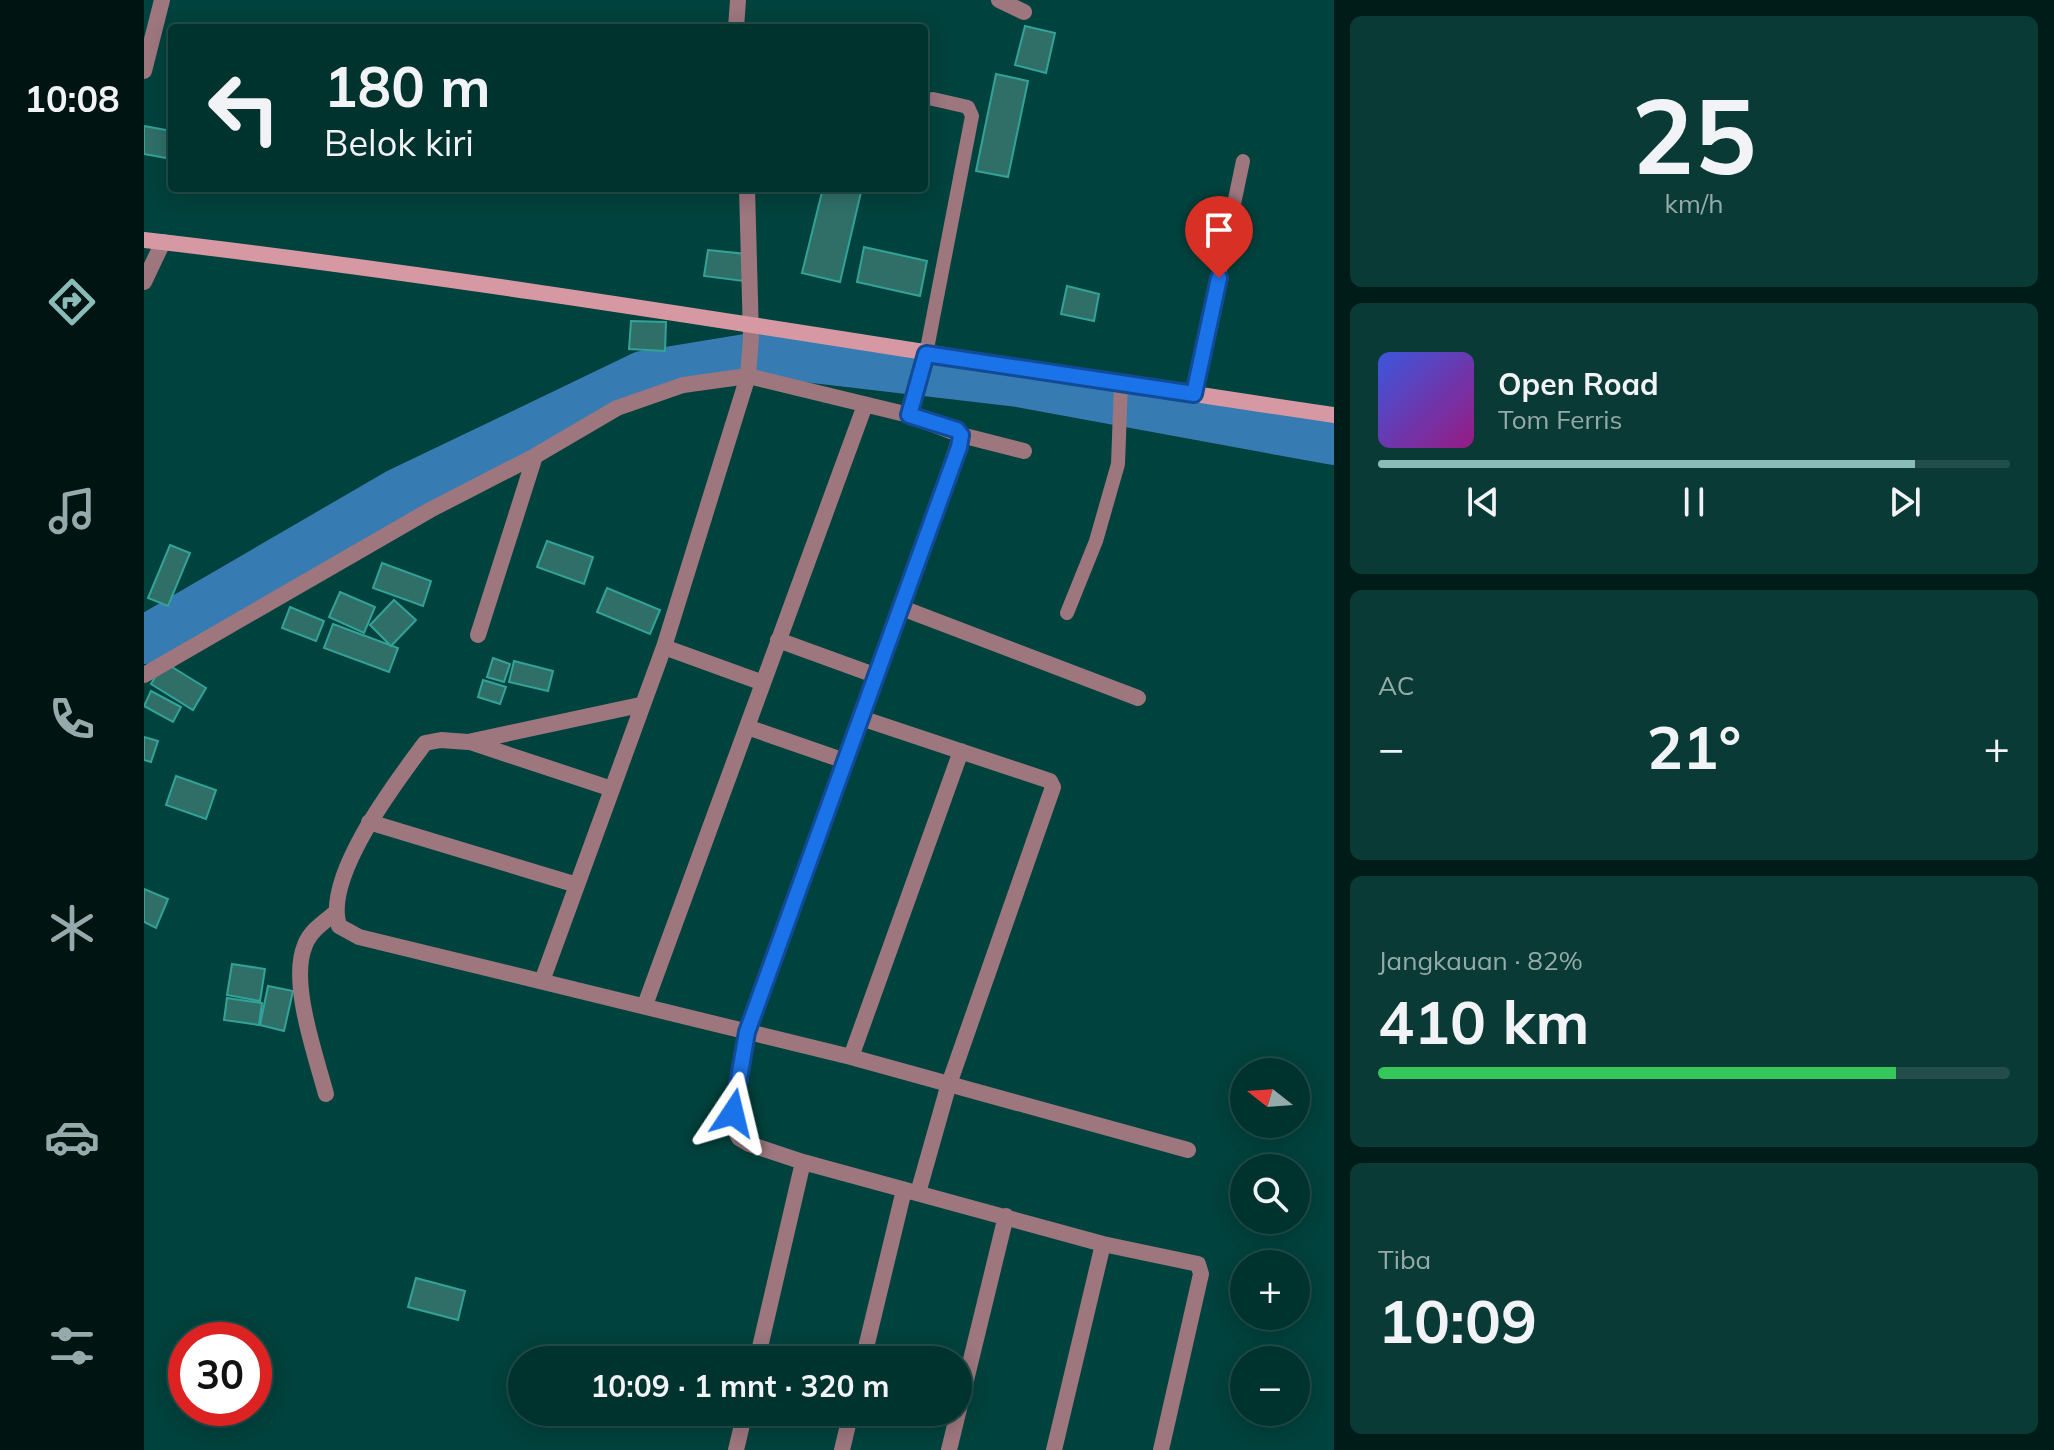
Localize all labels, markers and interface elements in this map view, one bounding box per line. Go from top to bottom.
text: 180 m [324,51,491,121]
icon: left [192,56,296,160]
text: 25 [1632,69,1756,200]
text: 10:08 [24,76,120,121]
text: Belok kiri [324,120,474,165]
text: km/h [1665,187,1723,220]
pin [1185,196,1253,278]
icon: arrive [1197,208,1241,252]
icon: directions [44,274,100,330]
text: Open Road [1498,365,1659,403]
text: Tom Ferris [1498,403,1622,436]
icon: previous [1461,480,1505,524]
icon: pause [1672,480,1716,524]
icon: next [1883,480,1927,524]
icon: music [44,483,100,539]
text: AC [1378,669,1415,702]
icon: phone [44,691,100,747]
text: 21° [1647,709,1741,784]
text: − [1378,720,1404,775]
text: + [1984,720,2010,775]
icon: climate [44,900,100,956]
text: Jangkauan · 82% [1378,944,1583,977]
text: 410 km [1378,984,1590,1059]
north arrow [1230,1058,1310,1138]
map controls [1230,1058,1310,1426]
position arrow [691,1071,775,1155]
icon: car [44,1109,100,1165]
button: search [1230,1154,1310,1234]
text: Tiba [1378,1243,1431,1276]
button: + [1230,1250,1310,1330]
text: 10:09 [1378,1283,1537,1358]
icon: filters [44,1318,100,1374]
speed limit sign: 30 [168,1322,272,1426]
button: − [1230,1346,1310,1426]
text: 10:09 · 1 mnt · 320 m [590,1367,890,1405]

